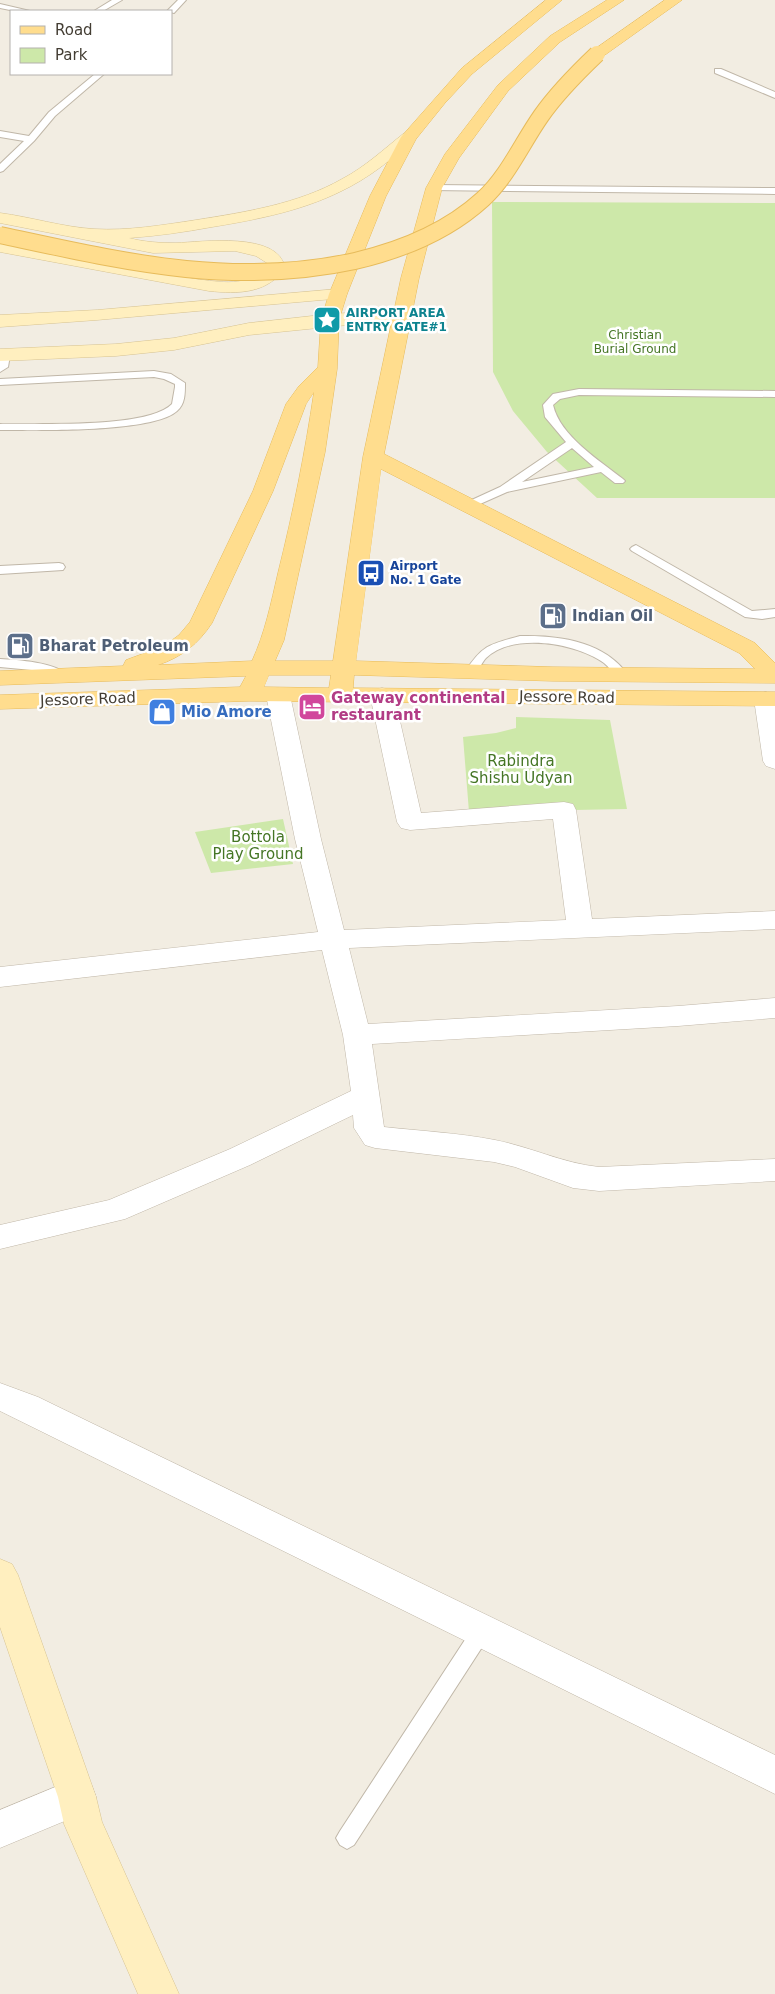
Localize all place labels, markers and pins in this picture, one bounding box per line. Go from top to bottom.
place icon: AIRPORT AREA ENTRY GATE#1 [312,305,342,335]
place label: AIRPORT AREA ENTRY GATE#1 [346,306,447,334]
bus stop icon: Airport No. 1 Gate [356,558,386,588]
place label: Airport No. 1 Gate [390,559,461,587]
fuel station icon: Indian Oil [538,601,568,631]
place label: Indian Oil [572,607,653,625]
fuel station icon: Bharat Petroleum [5,631,35,661]
place label: Bharat Petroleum [39,637,189,655]
place label: Gateway continental restaurant [331,689,505,724]
hotel icon: Gateway continental restaurant [297,692,327,722]
shop icon: Mio Amore [147,697,177,727]
place label: Mio Amore [181,703,272,721]

